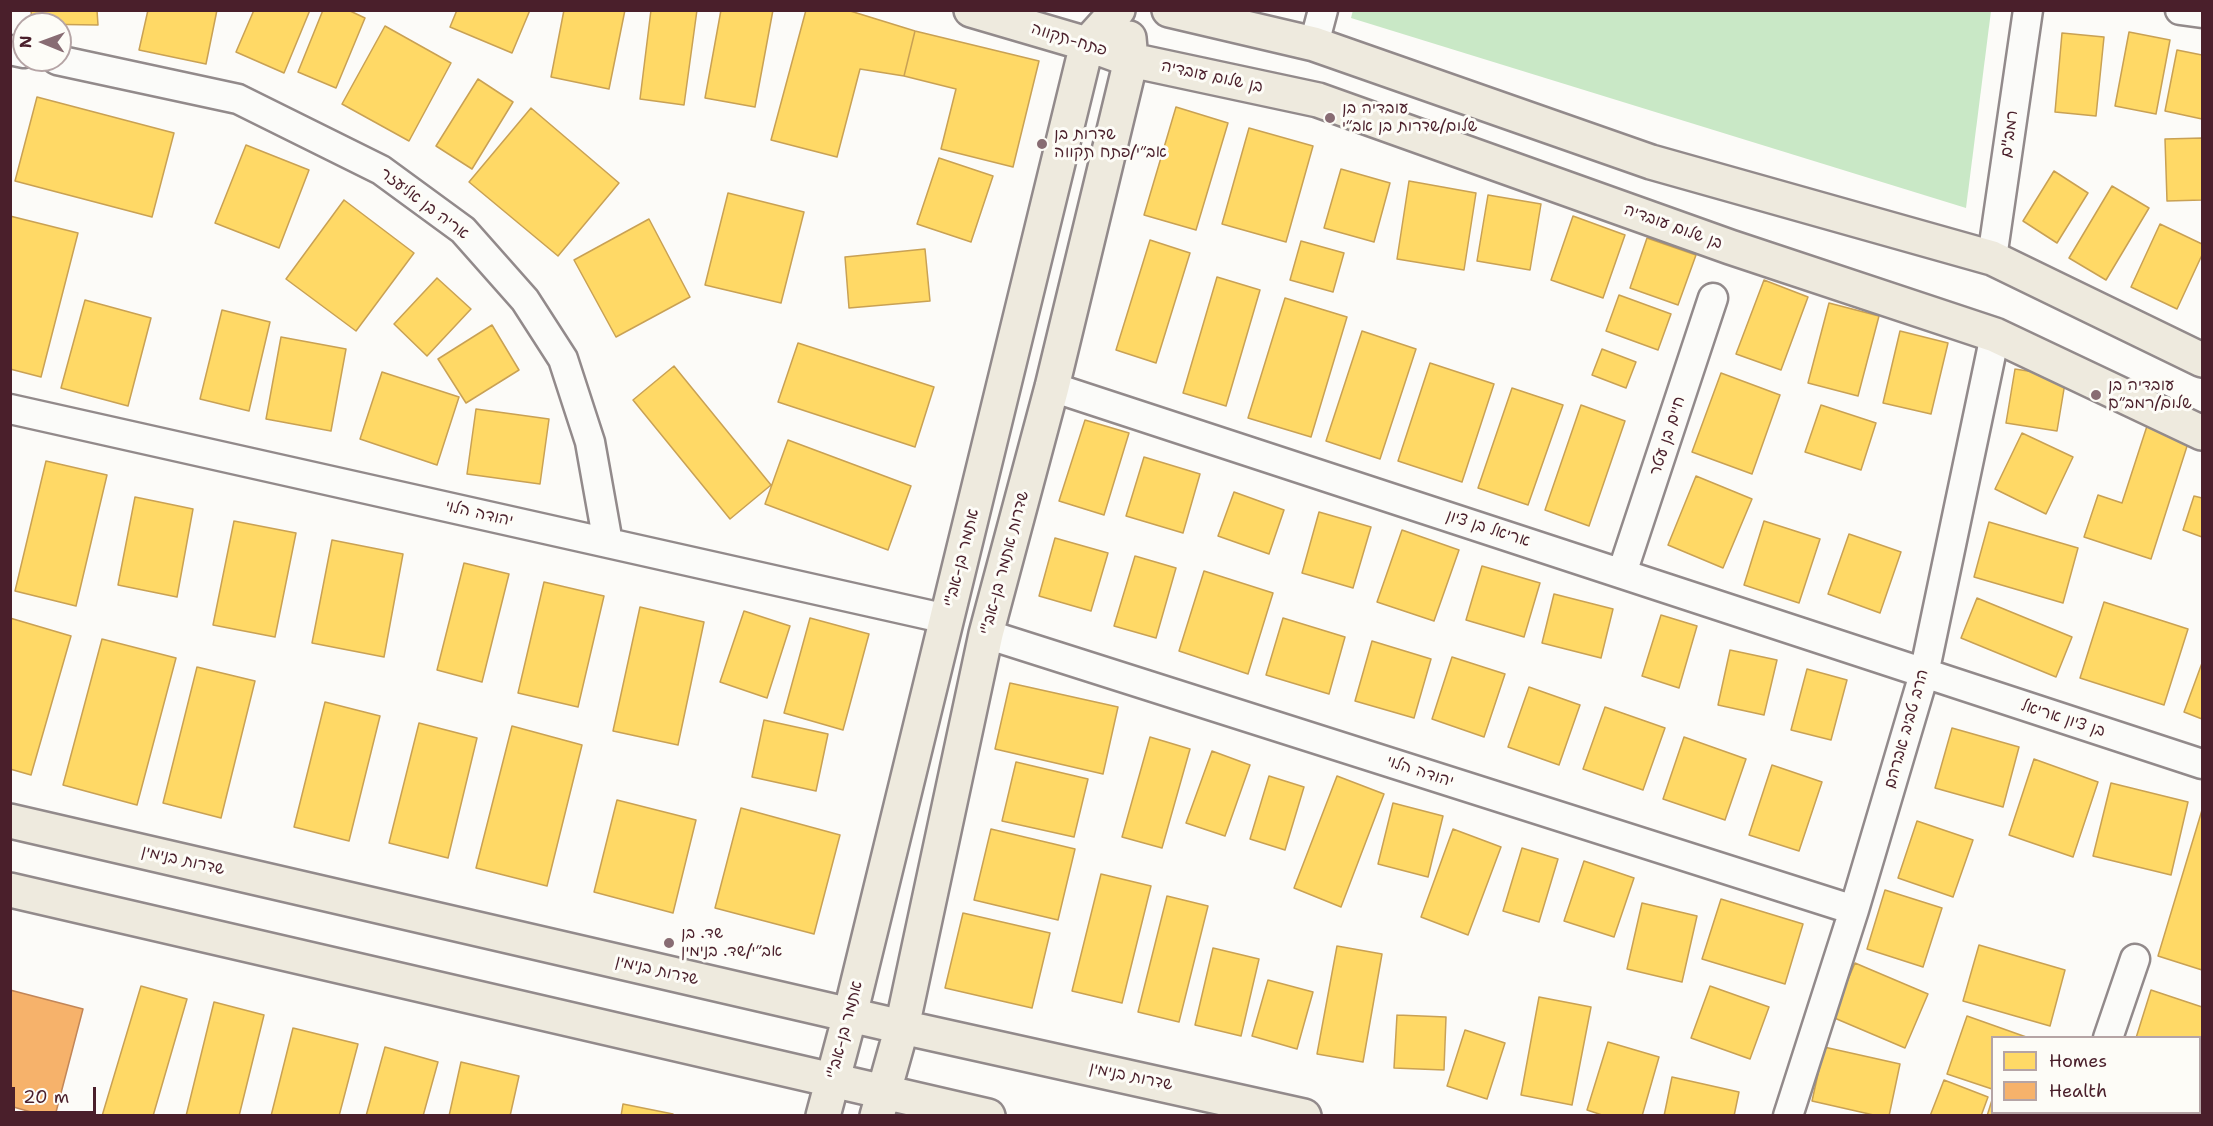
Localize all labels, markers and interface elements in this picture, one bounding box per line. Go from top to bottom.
north arrow [12,12,72,72]
street label: פתח-תקווה [1029,19,1109,61]
text: N [15,35,36,48]
street label: בן שלום עובדיה [1159,57,1265,97]
place label: עובדיה בן שלום/שדרות בן אב״י [1342,99,1477,137]
street label: רמב"ם [1997,109,2023,159]
marker: עובדיה בן שלום/שדרות בן אב״י [1323,111,1337,125]
place label: שדרות בן אב״י/פתח תקווה [1054,125,1167,163]
marker: שדרות בן אב״י/פתח תקווה [1035,137,1049,151]
street label: אריה בן אליעזר [376,164,472,244]
street label: בן שלום עובדיה [1621,200,1725,254]
place label: עובדיה בן שלום/רמב״ם [2108,376,2192,414]
marker: עובדיה בן שלום/רמב״ם [2089,388,2103,402]
street label: חיים בן עטר [1646,394,1690,478]
street label: שדרות אתמר בן-אב"י [977,489,1033,637]
street label: יהודה הלוי [443,497,515,531]
street label: אריאל בן ציון [1444,506,1532,552]
street label: אתמר בן-אב"י [941,507,983,609]
street label: הרב טביב אברהם [1881,667,1933,791]
street label: בן ציון אריאל [2019,696,2107,742]
street label: יהודה הלוי [1384,752,1456,792]
street label: שדרות בנימין [140,842,226,880]
place label: שד. בן אב״י/שד. בנימין [681,924,782,962]
marker: שד. בן אב״י/שד. בנימין [662,936,676,950]
street label: שדרות בנימין [614,952,700,990]
street label: אתמר בן-אב"י [823,979,867,1081]
legend [1991,1036,2201,1114]
text: Homes [2049,1049,2107,1073]
street label: שדרות בנימין [1088,1059,1174,1095]
scale bar [15,1075,99,1113]
text: Health [2049,1079,2107,1103]
text: 20 m [23,1085,69,1109]

